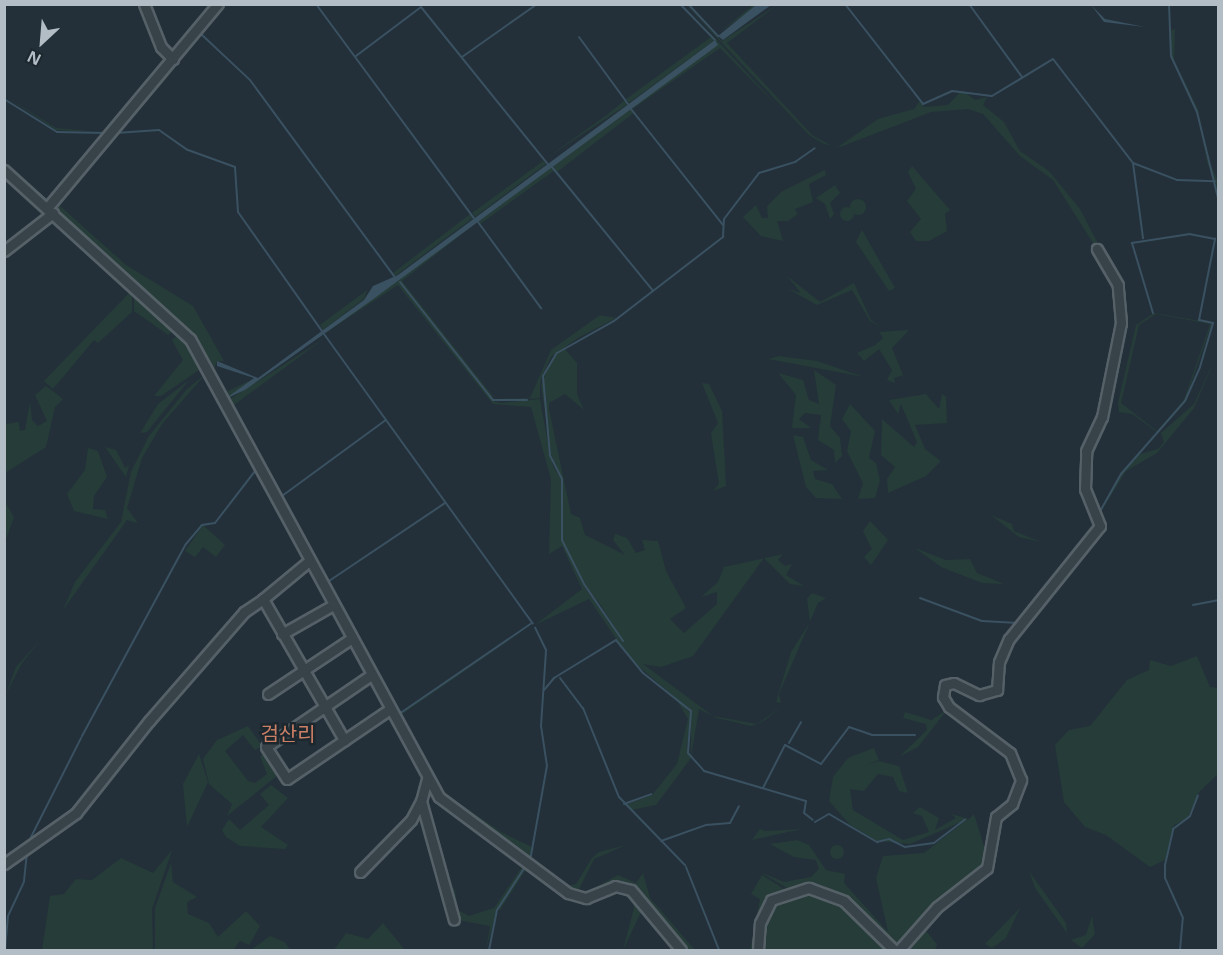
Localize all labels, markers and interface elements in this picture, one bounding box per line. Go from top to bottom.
north arrow [12,12,72,72]
text: N [23,45,45,71]
district label: 검산리 [260,721,316,745]

